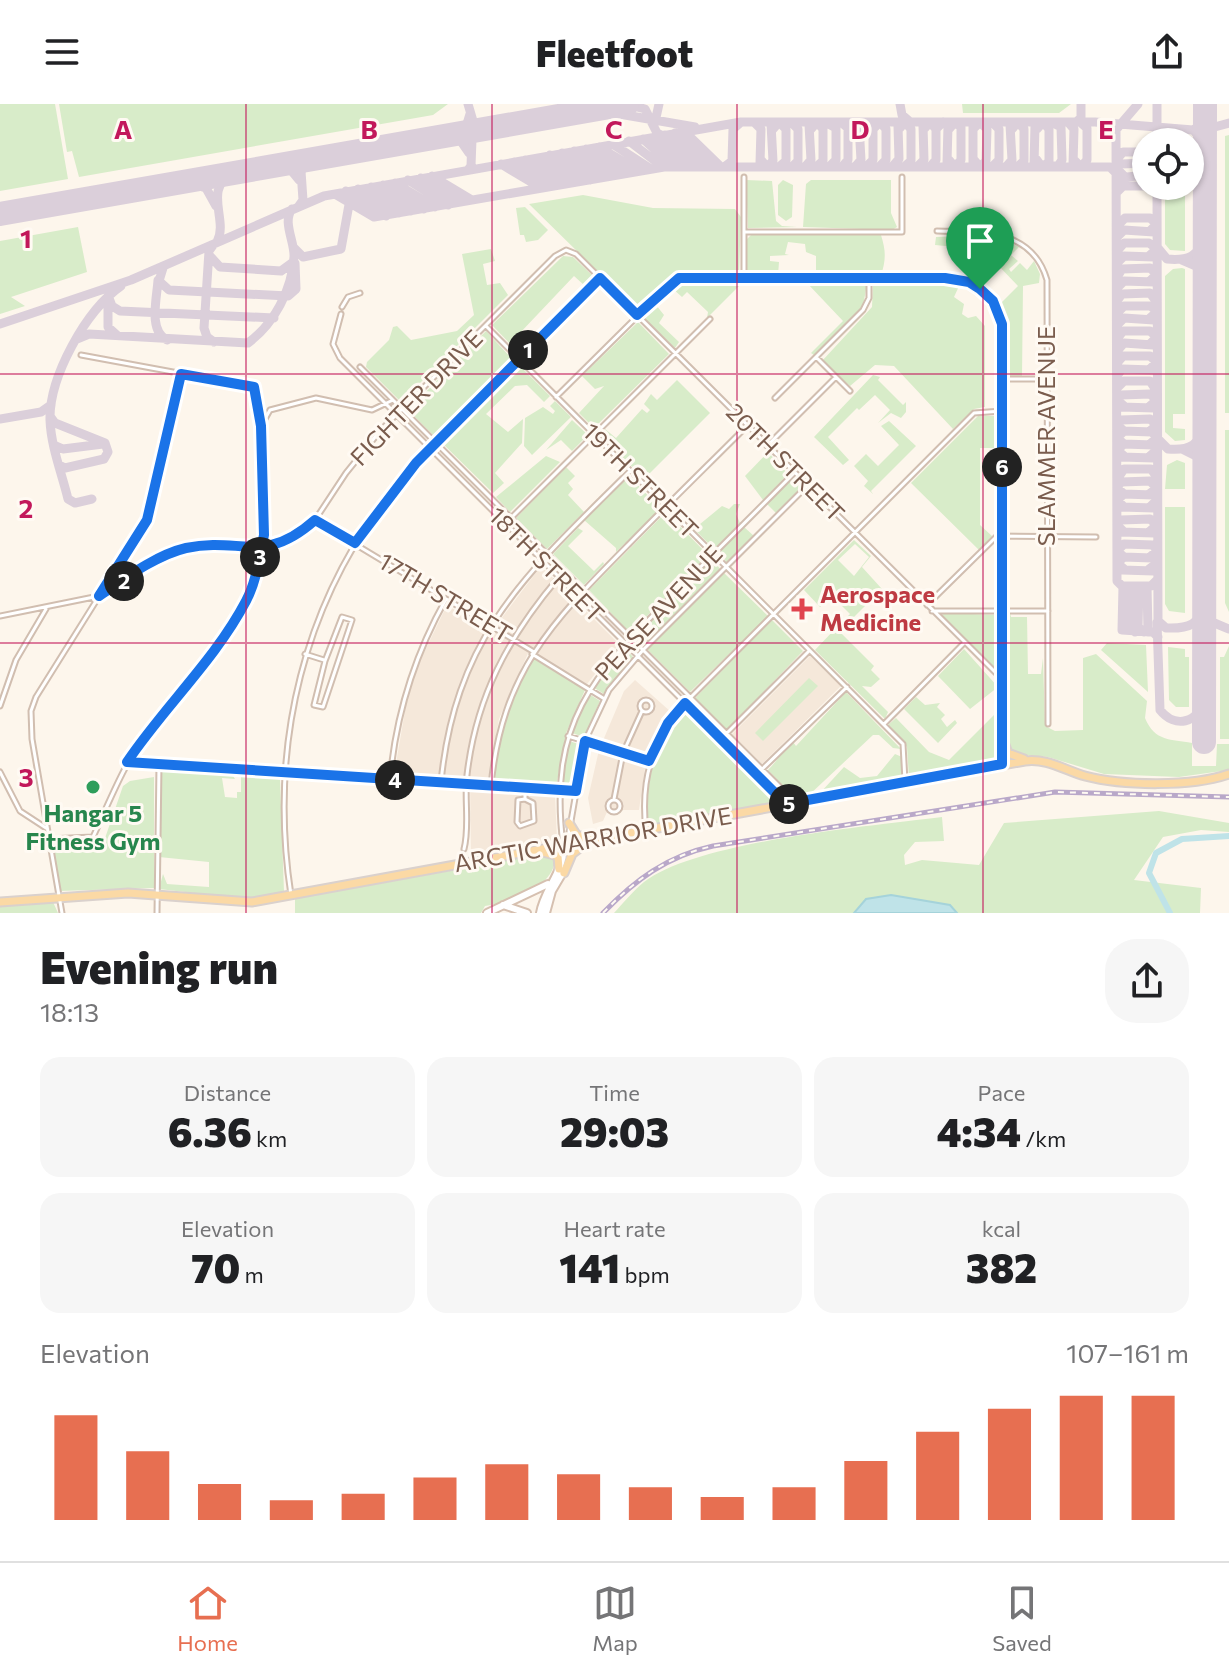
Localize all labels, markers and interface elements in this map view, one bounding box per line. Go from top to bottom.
icon: menu [40,30,84,74]
text: Fleetfoot [536,30,693,74]
icon: share [1145,30,1189,74]
text: A [114,113,133,144]
text: B [360,113,378,144]
text: C [605,113,623,144]
text: D [850,113,870,144]
text: E [1098,113,1114,144]
map controls [1132,128,1204,200]
button: locate [1132,128,1204,200]
pin [946,207,1014,289]
icon: arrive [958,219,1002,263]
text: 1 [20,222,32,253]
street label: FIGHTER DRIVE [344,323,488,471]
street label: SLAMMER AVENUE [1031,326,1060,546]
pin: 1 [508,330,548,370]
text: 1 [523,336,533,363]
street label: 20TH STREET [721,397,851,527]
street label: 19TH STREET [577,416,705,544]
pin: 6 [982,447,1022,487]
text: 6 [995,453,1009,480]
text: 2 [19,492,33,523]
street label: 18TH STREET [483,500,611,628]
pin: 3 [240,537,280,577]
street label: PEASE AVENUE [588,538,728,686]
text: 3 [254,543,266,570]
street label: 17TH STREET [374,546,518,648]
pin: 2 [104,561,144,601]
text: 2 [118,567,130,594]
place label: Aerospace Medicine [820,579,935,636]
marker: Aerospace Medicine [791,598,813,620]
pin: 4 [375,760,415,800]
text: 3 [18,761,34,792]
text: 4 [388,766,402,793]
marker: Hangar 5 Fitness Gym [84,778,102,796]
pin: 5 [769,784,809,824]
text: 5 [783,790,795,817]
place label: Hangar 5 Fitness Gym [25,798,161,855]
street label: ARCTIC WARRIOR DRIVE [452,800,734,877]
text: Evening run [40,939,278,993]
button: share [1105,939,1189,1023]
text: 18:13 [40,996,99,1027]
text: Distance [184,1079,271,1106]
text: Time [589,1079,640,1106]
text: Pace [978,1079,1025,1106]
text: 6.36 [168,1106,252,1155]
text: 29:03 [560,1106,669,1155]
text: 4:34 [937,1106,1021,1155]
text: km [252,1125,287,1152]
text: /km [1021,1125,1066,1152]
text: Elevation [181,1215,274,1242]
text: Heart rate [563,1215,666,1242]
text: kcal [982,1215,1021,1242]
text: 70 [191,1242,240,1291]
text: 141 [559,1242,620,1291]
text: 382 [966,1242,1037,1291]
text: m [240,1261,264,1288]
text: bpm [620,1261,670,1288]
text: Elevation [40,1337,150,1368]
text: 107–161 m [1066,1337,1189,1368]
tab: Home [177,1581,238,1656]
tab: Map [592,1581,638,1656]
tab: Saved [992,1581,1052,1656]

